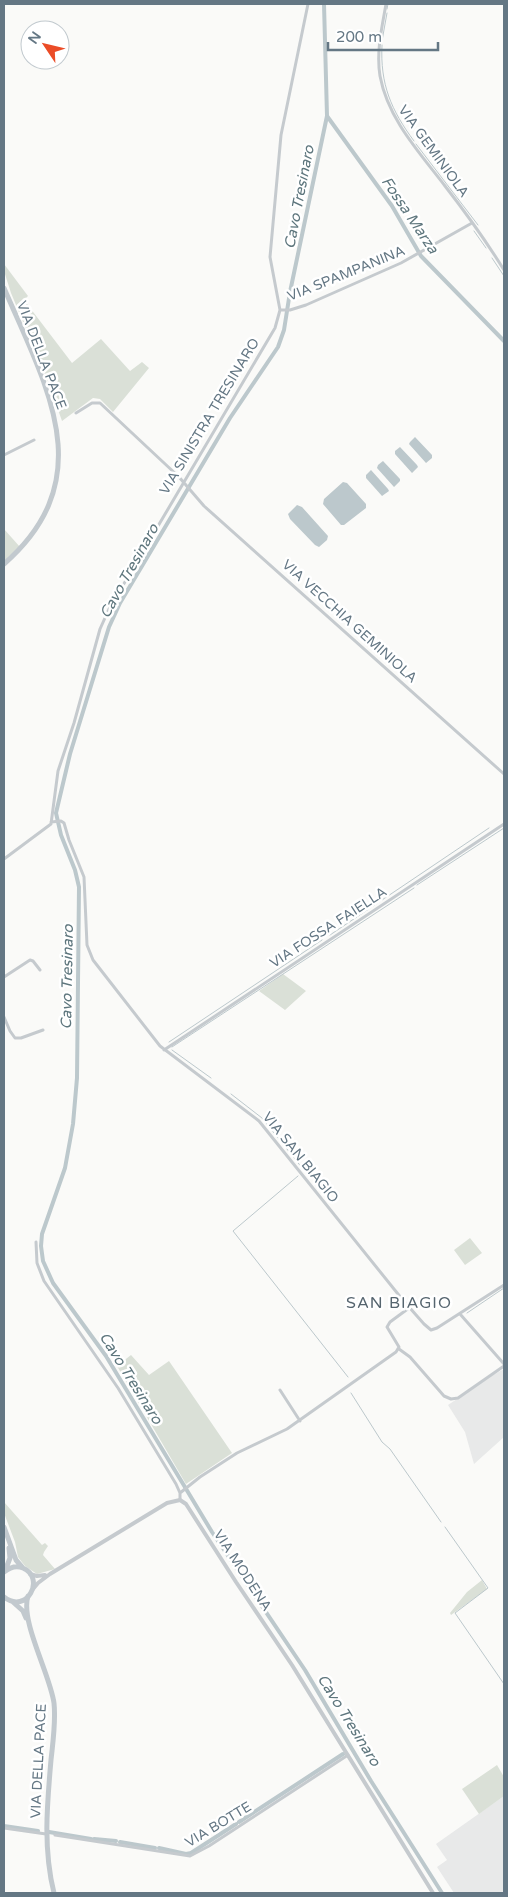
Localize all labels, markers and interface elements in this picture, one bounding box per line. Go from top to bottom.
north arrow [20,20,70,70]
scale bar [328,20,438,52]
text: N [25,28,45,47]
text: 200 m [336,28,382,46]
street label: VIA GEMINIOLA [394,102,473,201]
water label: Cavo Tresinaro [280,143,318,250]
water label: Fossa Marza [378,173,443,257]
street label: VIA SPAMPANINA [285,242,407,305]
street label: VIA DELLA PACE [13,299,70,412]
street label: VIA SINISTRA TRESINARO [156,335,263,498]
water label: Cavo Tresinaro [96,520,163,621]
street label: VIA VECCHIA GEMINIOLA [279,556,421,687]
street label: VIA FOSSA FAIELLA [267,883,390,972]
water label: Cavo Tresinaro [57,923,77,1030]
street label: VIA SAN BIAGIO [259,1109,342,1206]
district label: SAN BIAGIO [346,1293,452,1313]
water label: Cavo Tresinaro [96,1329,167,1428]
street label: VIA MODENA [210,1526,275,1614]
water label: Cavo Tresinaro [314,1671,385,1770]
street label: VIA DELLA PACE [27,1703,50,1819]
street label: VIA BOTTE [182,1798,255,1851]

